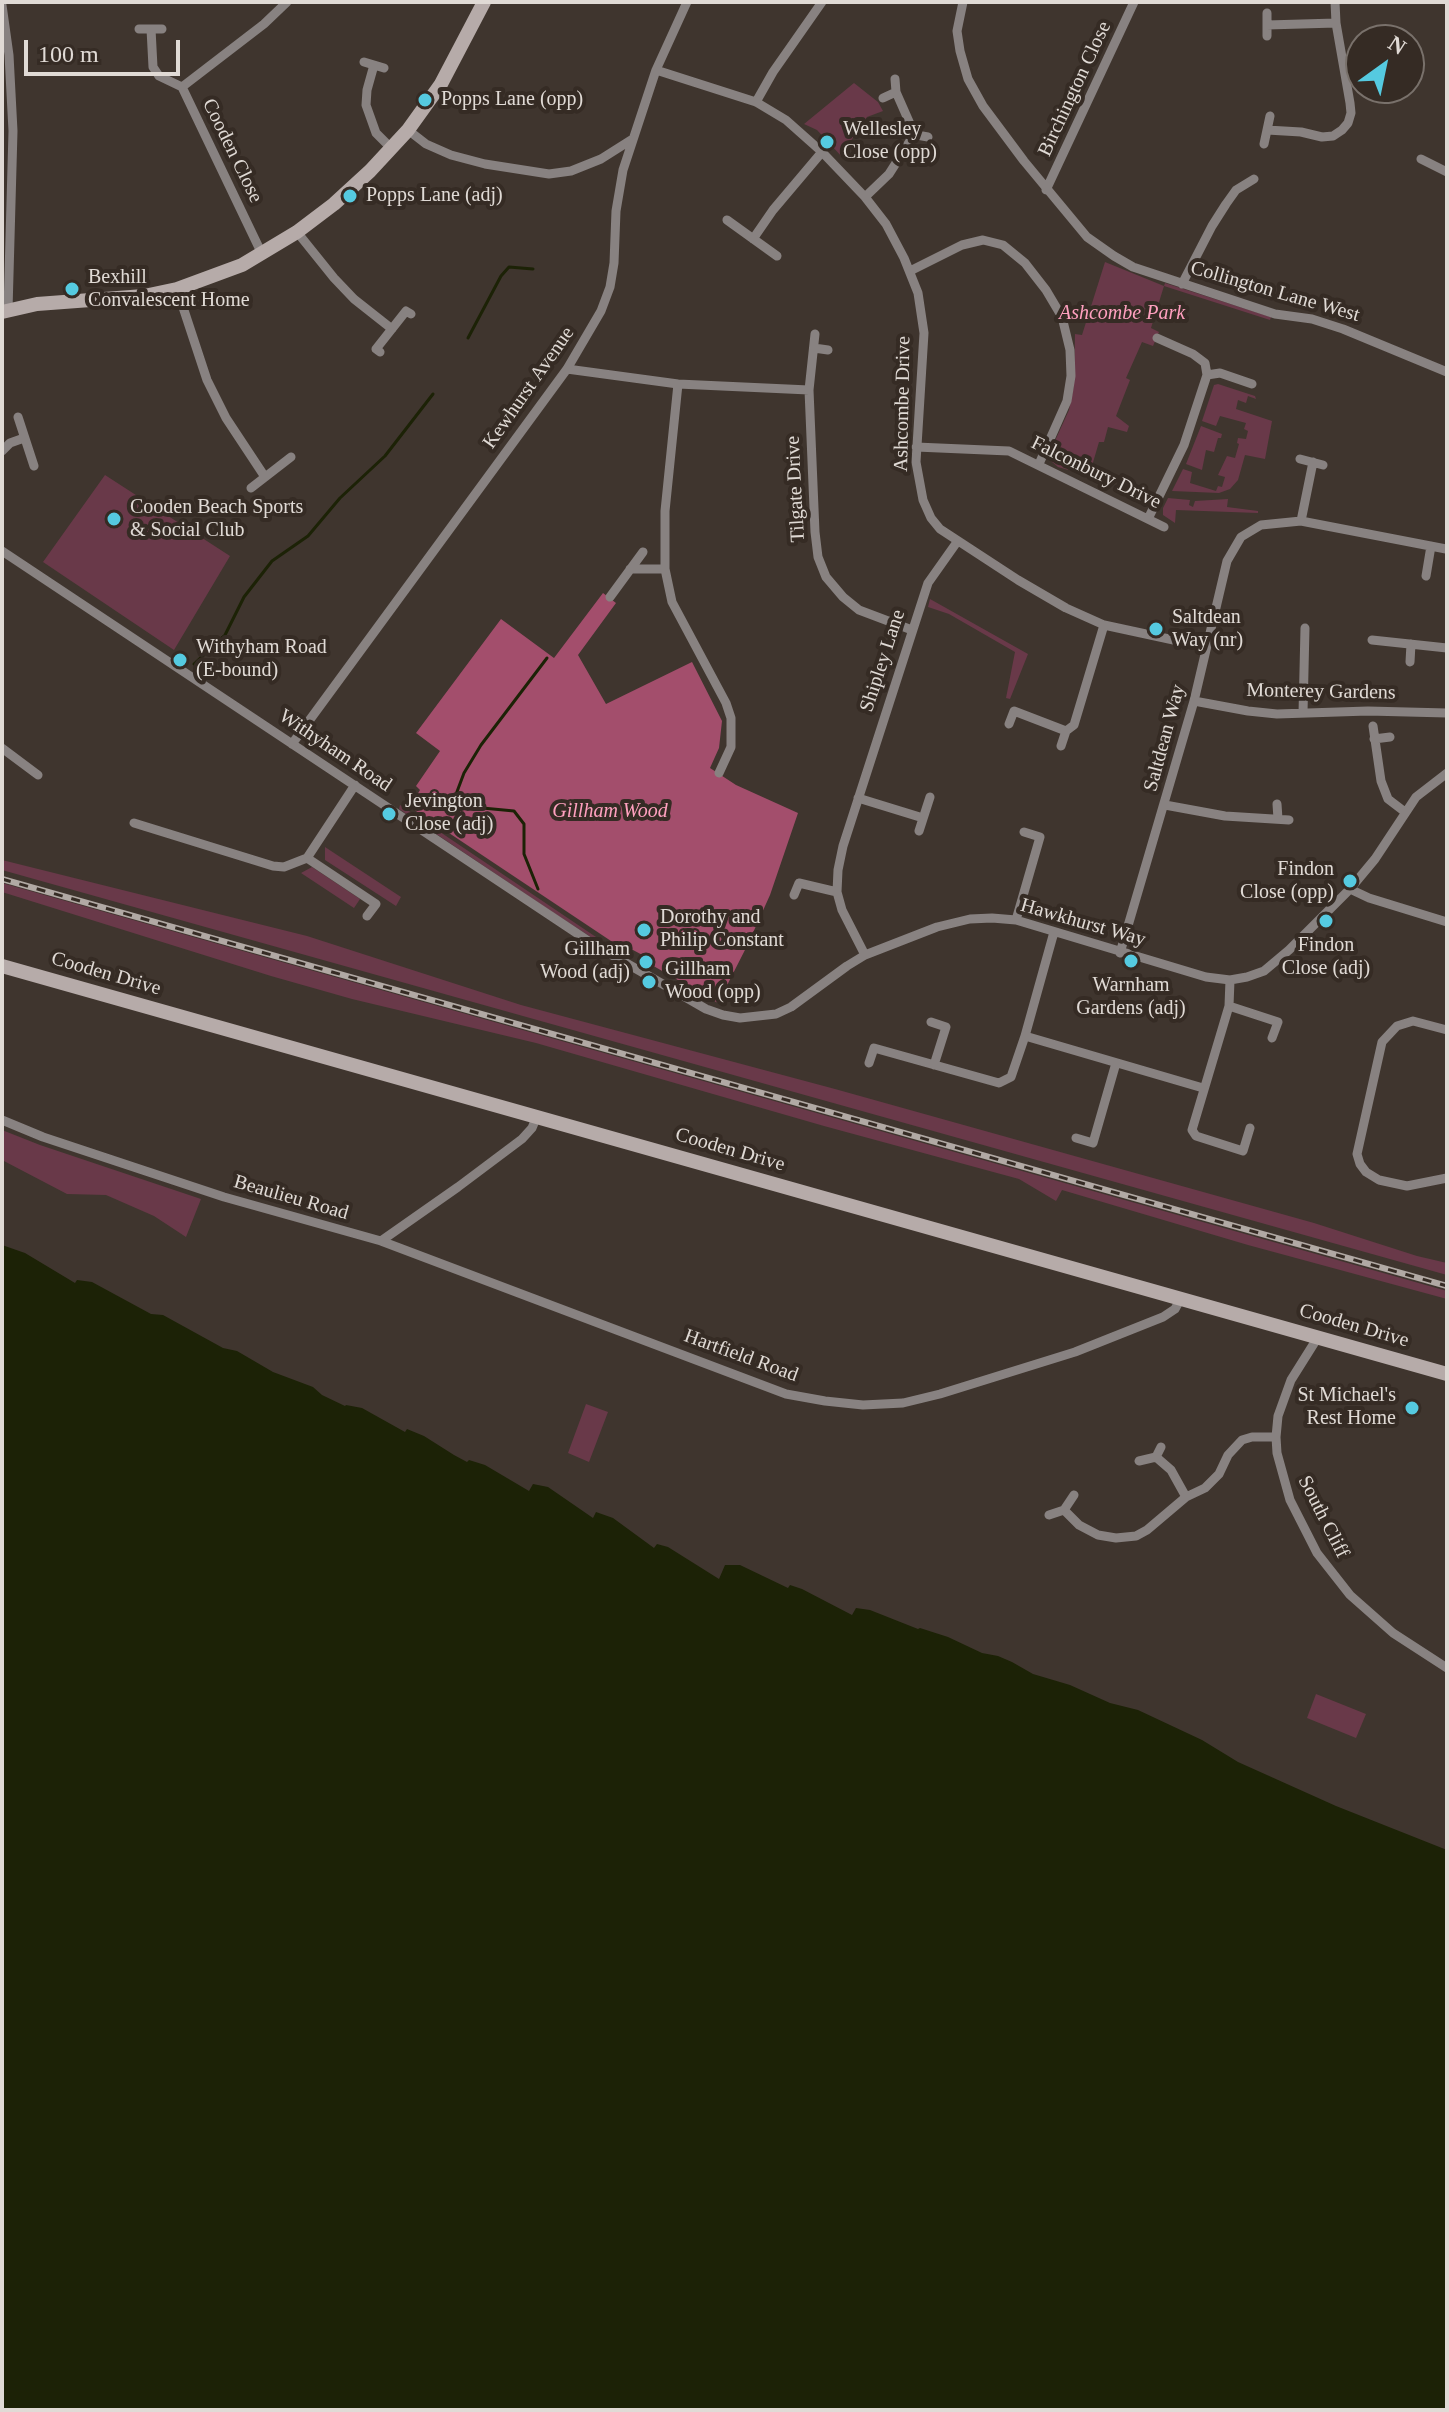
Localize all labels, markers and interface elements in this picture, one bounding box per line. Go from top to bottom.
street label: Birchington Close [1033,18,1117,160]
scale bar [28,24,184,74]
north arrow [1345,24,1425,104]
text: N [1384,30,1411,60]
text: 100 m [38,41,99,67]
place label: Popps Lane (opp) [441,88,583,112]
marker: Popps Lane (opp) [416,91,434,109]
street label: Cooden Close [196,95,268,207]
place label: Wellesley Close (opp) [843,118,937,165]
marker: Wellesley Close (opp) [818,133,836,151]
place label: Popps Lane (adj) [366,184,503,208]
marker: Popps Lane (adj) [341,187,359,205]
street label: Collington Lane West [1188,256,1362,328]
place label: Bexhill Convalescent Home [88,266,250,313]
marker: Bexhill Convalescent Home [63,280,81,298]
park label: Ashcombe Park [1059,302,1185,326]
street label: Kewhurst Avenue [478,322,580,454]
street label: Ashcombe Drive [890,336,916,472]
street label: Falconbury Drive [1027,431,1165,515]
street label: Tilgate Drive [781,435,811,543]
place label: Cooden Beach Sports & Social Club [130,496,303,543]
marker: Cooden Beach Sports & Social Club [105,510,123,528]
place label: Saltdean Way (nr) [1172,606,1243,653]
street label: Shipley Lane [855,607,911,715]
marker: Saltdean Way (nr) [1147,620,1165,638]
place label: Withyham Road (E-bound) [196,636,327,683]
marker: Withyham Road (E-bound) [171,651,189,669]
street label: Monterey Gardens [1246,679,1396,705]
street label: Saltdean Way [1139,682,1191,794]
street label: Withyham Road [274,704,396,798]
place label: Jevington Close (adj) [405,790,493,837]
park label: Gillham Wood [552,800,668,824]
marker: Jevington Close (adj) [380,805,398,823]
place label: Findon Close (opp) [1240,858,1334,905]
marker: Findon Close (opp) [1341,872,1359,890]
street label: Hawkhurst Way [1018,894,1148,952]
place label: Dorothy and Philip Constant [660,906,784,953]
marker: Findon Close (adj) [1317,912,1335,930]
marker: Dorothy and Philip Constant [635,921,653,939]
place label: Findon Close (adj) [1282,934,1370,981]
place label: Gillham Wood (adj) [540,938,630,985]
street label: Cooden Drive [48,947,164,1001]
marker: Warnham Gardens (adj) [1122,952,1140,970]
marker: Gillham Wood (adj) [637,953,655,971]
place label: Gillham Wood (opp) [665,958,761,1005]
marker: Gillham Wood (opp) [640,973,658,991]
place label: Warnham Gardens (adj) [1076,974,1186,1021]
street label: Cooden Drive [672,1123,788,1177]
street label: Beaulieu Road [231,1170,351,1226]
street label: Cooden Drive [1296,1299,1412,1353]
street label: Hartfield Road [681,1324,801,1388]
place label: St Michael's Rest Home [1297,1384,1396,1431]
marker: St Michael's Rest Home [1403,1399,1421,1417]
street label: South Cliff [1292,1472,1354,1562]

